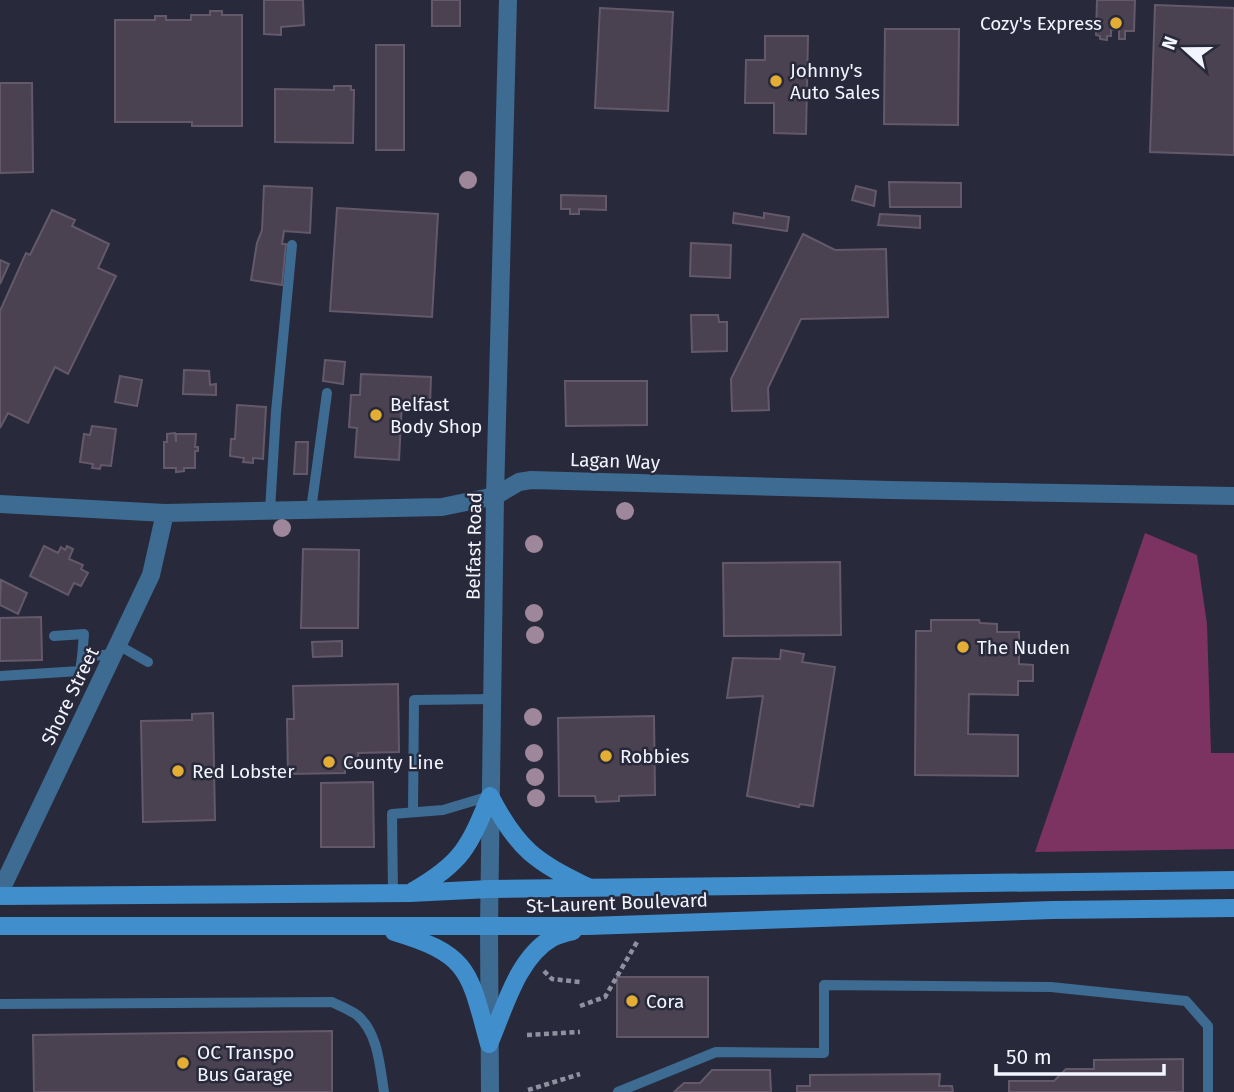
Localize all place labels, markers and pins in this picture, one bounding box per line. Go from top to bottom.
place label: Cozy's Express [980,12,1102,35]
marker: Cozy's Express [1108,15,1124,31]
place label: Johnny's Auto Sales [790,59,880,104]
marker: Johnny's Auto Sales [768,73,784,89]
place label: Belfast Body Shop [390,393,482,438]
marker: Belfast Body Shop [368,407,384,423]
place label: The Nuden [977,636,1070,659]
marker: The Nuden [955,639,971,655]
place label: Robbies [620,745,690,768]
marker: Robbies [598,748,614,764]
place label: County Line [343,751,444,774]
marker: County Line [321,754,337,770]
place label: Red Lobster [192,760,295,783]
marker: Red Lobster [170,763,186,779]
place label: Cora [646,990,684,1013]
marker: Cora [624,993,640,1009]
place label: OC Transpo Bus Garage [197,1041,294,1086]
marker: OC Transpo Bus Garage [175,1055,191,1071]

